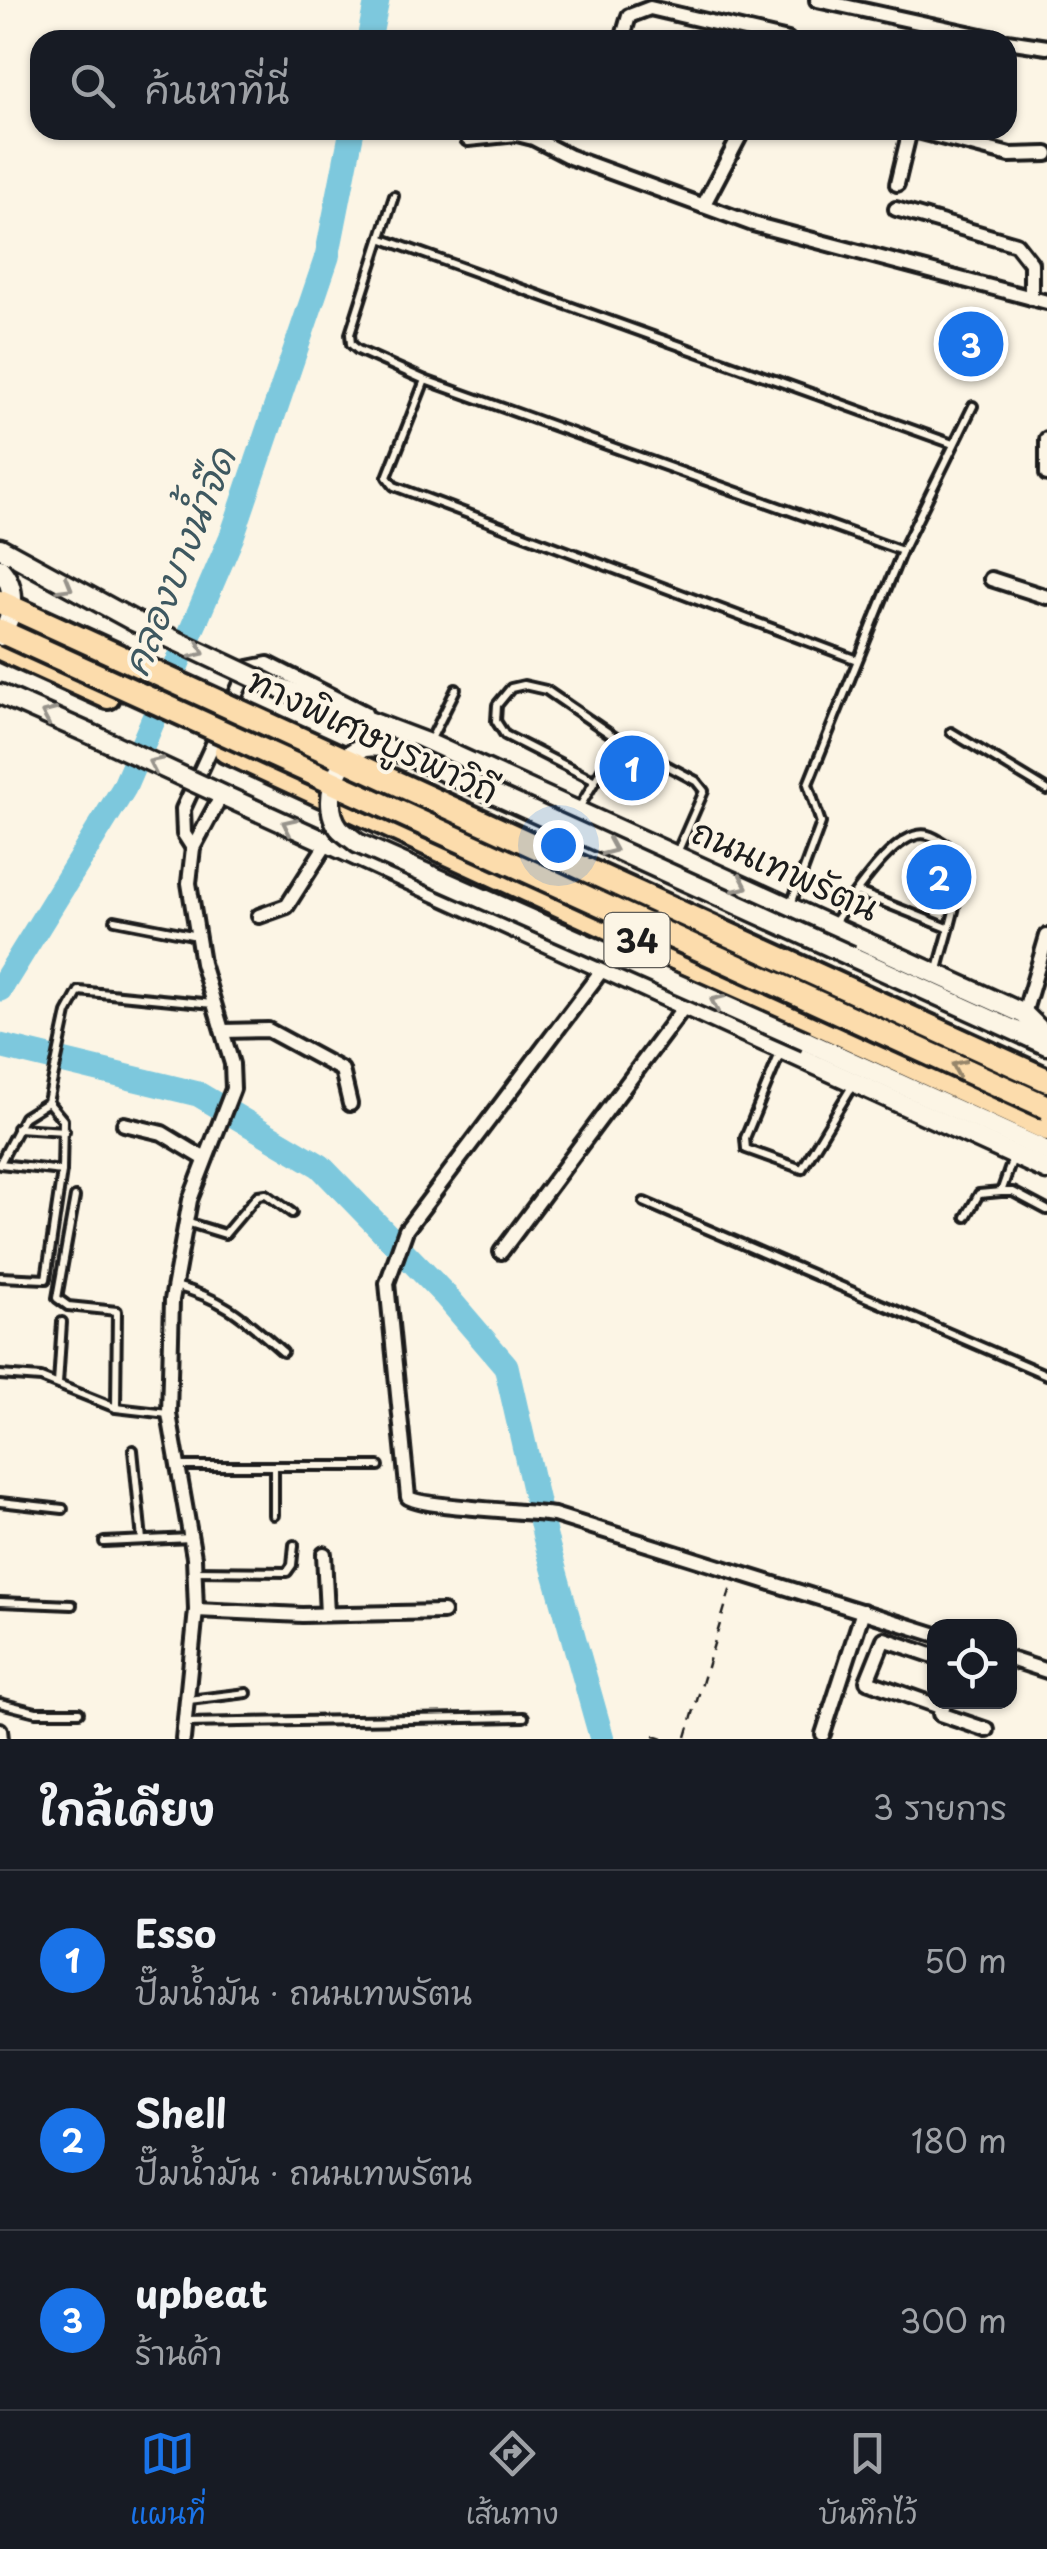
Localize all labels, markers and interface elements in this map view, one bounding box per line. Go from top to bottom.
search box [30,30,1017,140]
icon: search [65,58,120,113]
text: ค้นหาที่นี่ [145,60,289,117]
pin: 3 [938,306,1004,382]
water label: คลองบางน้ำจืด [102,435,249,684]
one-way arrow [55,574,73,594]
one-way arrow [188,639,206,659]
street label: ทางพิเศษบูรพาวิถี [239,653,508,817]
one-way arrow [40,707,58,727]
pin: 1 [600,730,664,806]
one-way arrow [148,756,166,776]
street label: ถนนเทพรัตน [684,803,888,933]
one-way arrow [281,818,299,838]
your location [533,820,584,871]
one-way arrow [600,836,618,856]
pin: 2 [906,840,972,914]
one-way arrow [730,873,748,893]
road number: 34 [604,913,670,967]
one-way arrow [709,994,727,1014]
one-way arrow [950,1059,968,1079]
map controls [927,1619,1017,1709]
button: locate [927,1619,1017,1709]
text: ใกล้เคียง [40,1776,215,1839]
text: 3 รายการ [873,1783,1007,1831]
text: Esso [135,1904,216,1961]
text: 1 [65,1936,80,1984]
text: 50 m [924,1936,1007,1984]
text: ปั๊มน้ำมัน · ถนนเทพรัตน [135,1968,472,2016]
text: Shell [135,2084,226,2141]
text: 2 [61,2116,84,2164]
text: 180 m [911,2116,1007,2164]
text: ปั๊มน้ำมัน · ถนนเทพรัตน [135,2148,472,2196]
text: upbeat [135,2264,268,2321]
text: 3 [62,2296,83,2344]
text: 300 m [899,2296,1007,2344]
text: ร้านค้า [135,2328,222,2376]
tab: แผนที่ [130,2426,206,2535]
tab: เส้นทาง [466,2426,558,2535]
tab: บันทึกไว้ [819,2426,917,2535]

